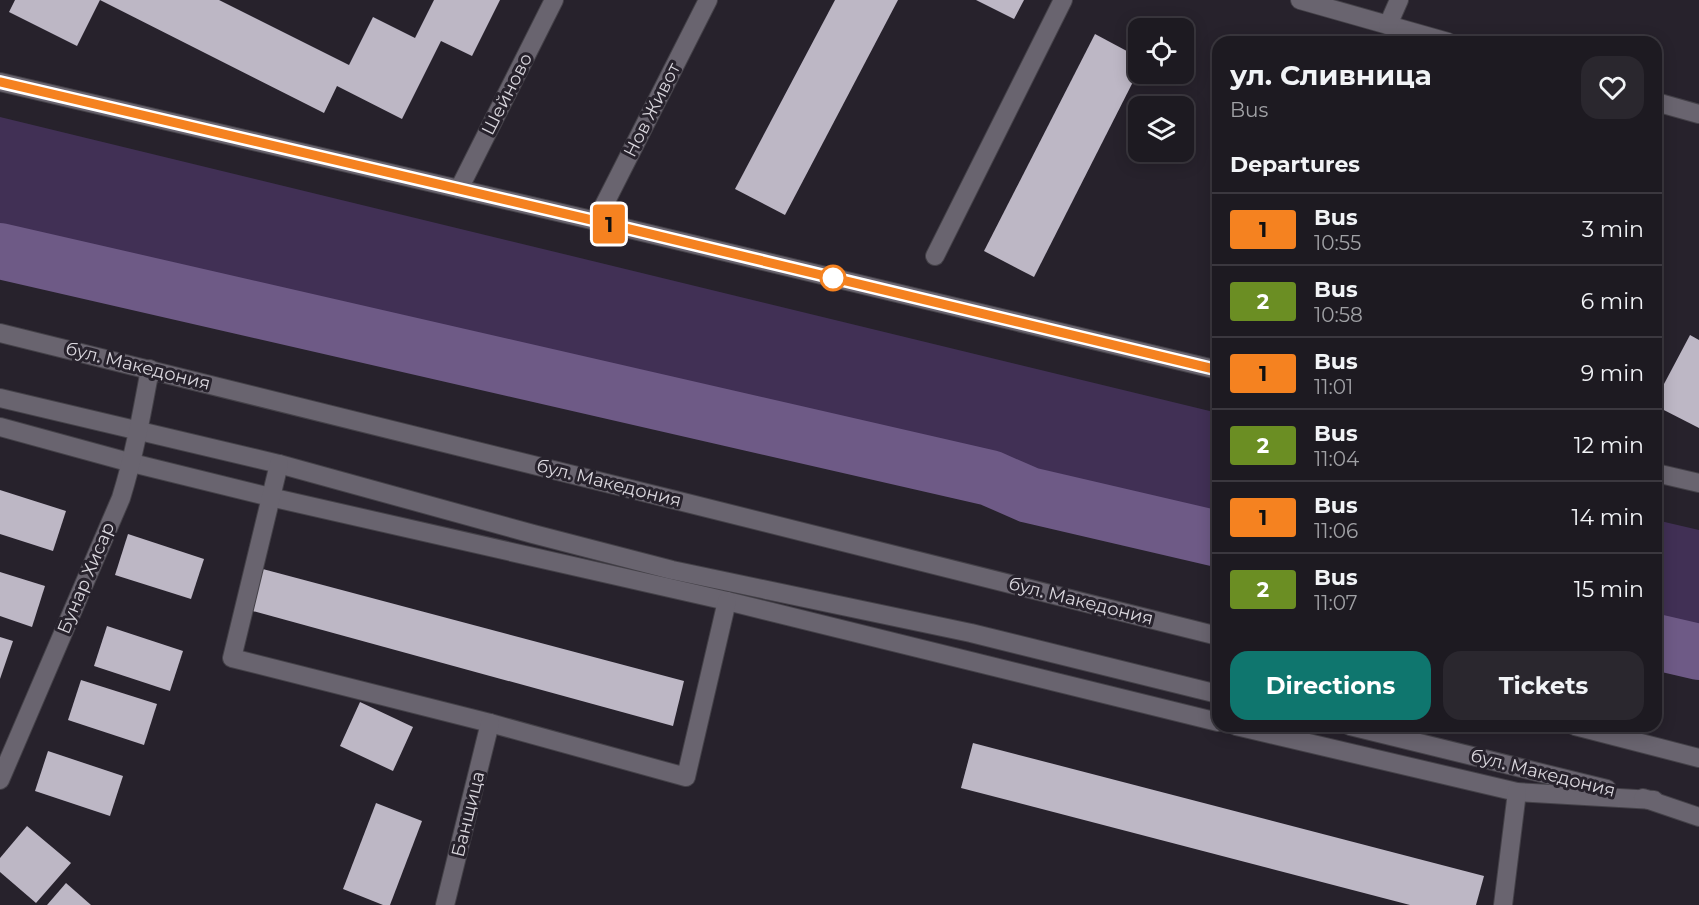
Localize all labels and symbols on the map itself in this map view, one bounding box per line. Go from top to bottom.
street label: Шейново [477,49,537,139]
street label: Нов Живот [619,59,685,161]
line badge: 1 [590,204,628,244]
unlabelled marker [820,265,846,291]
street label: бул. Македония [63,337,213,395]
street label: бул. Македония [534,454,684,512]
street label: Бунар Хисар [53,519,119,637]
street label: бул. Македония [1006,572,1156,630]
street label: бул. Македония [1468,744,1618,802]
street label: Банщица [447,769,489,859]

